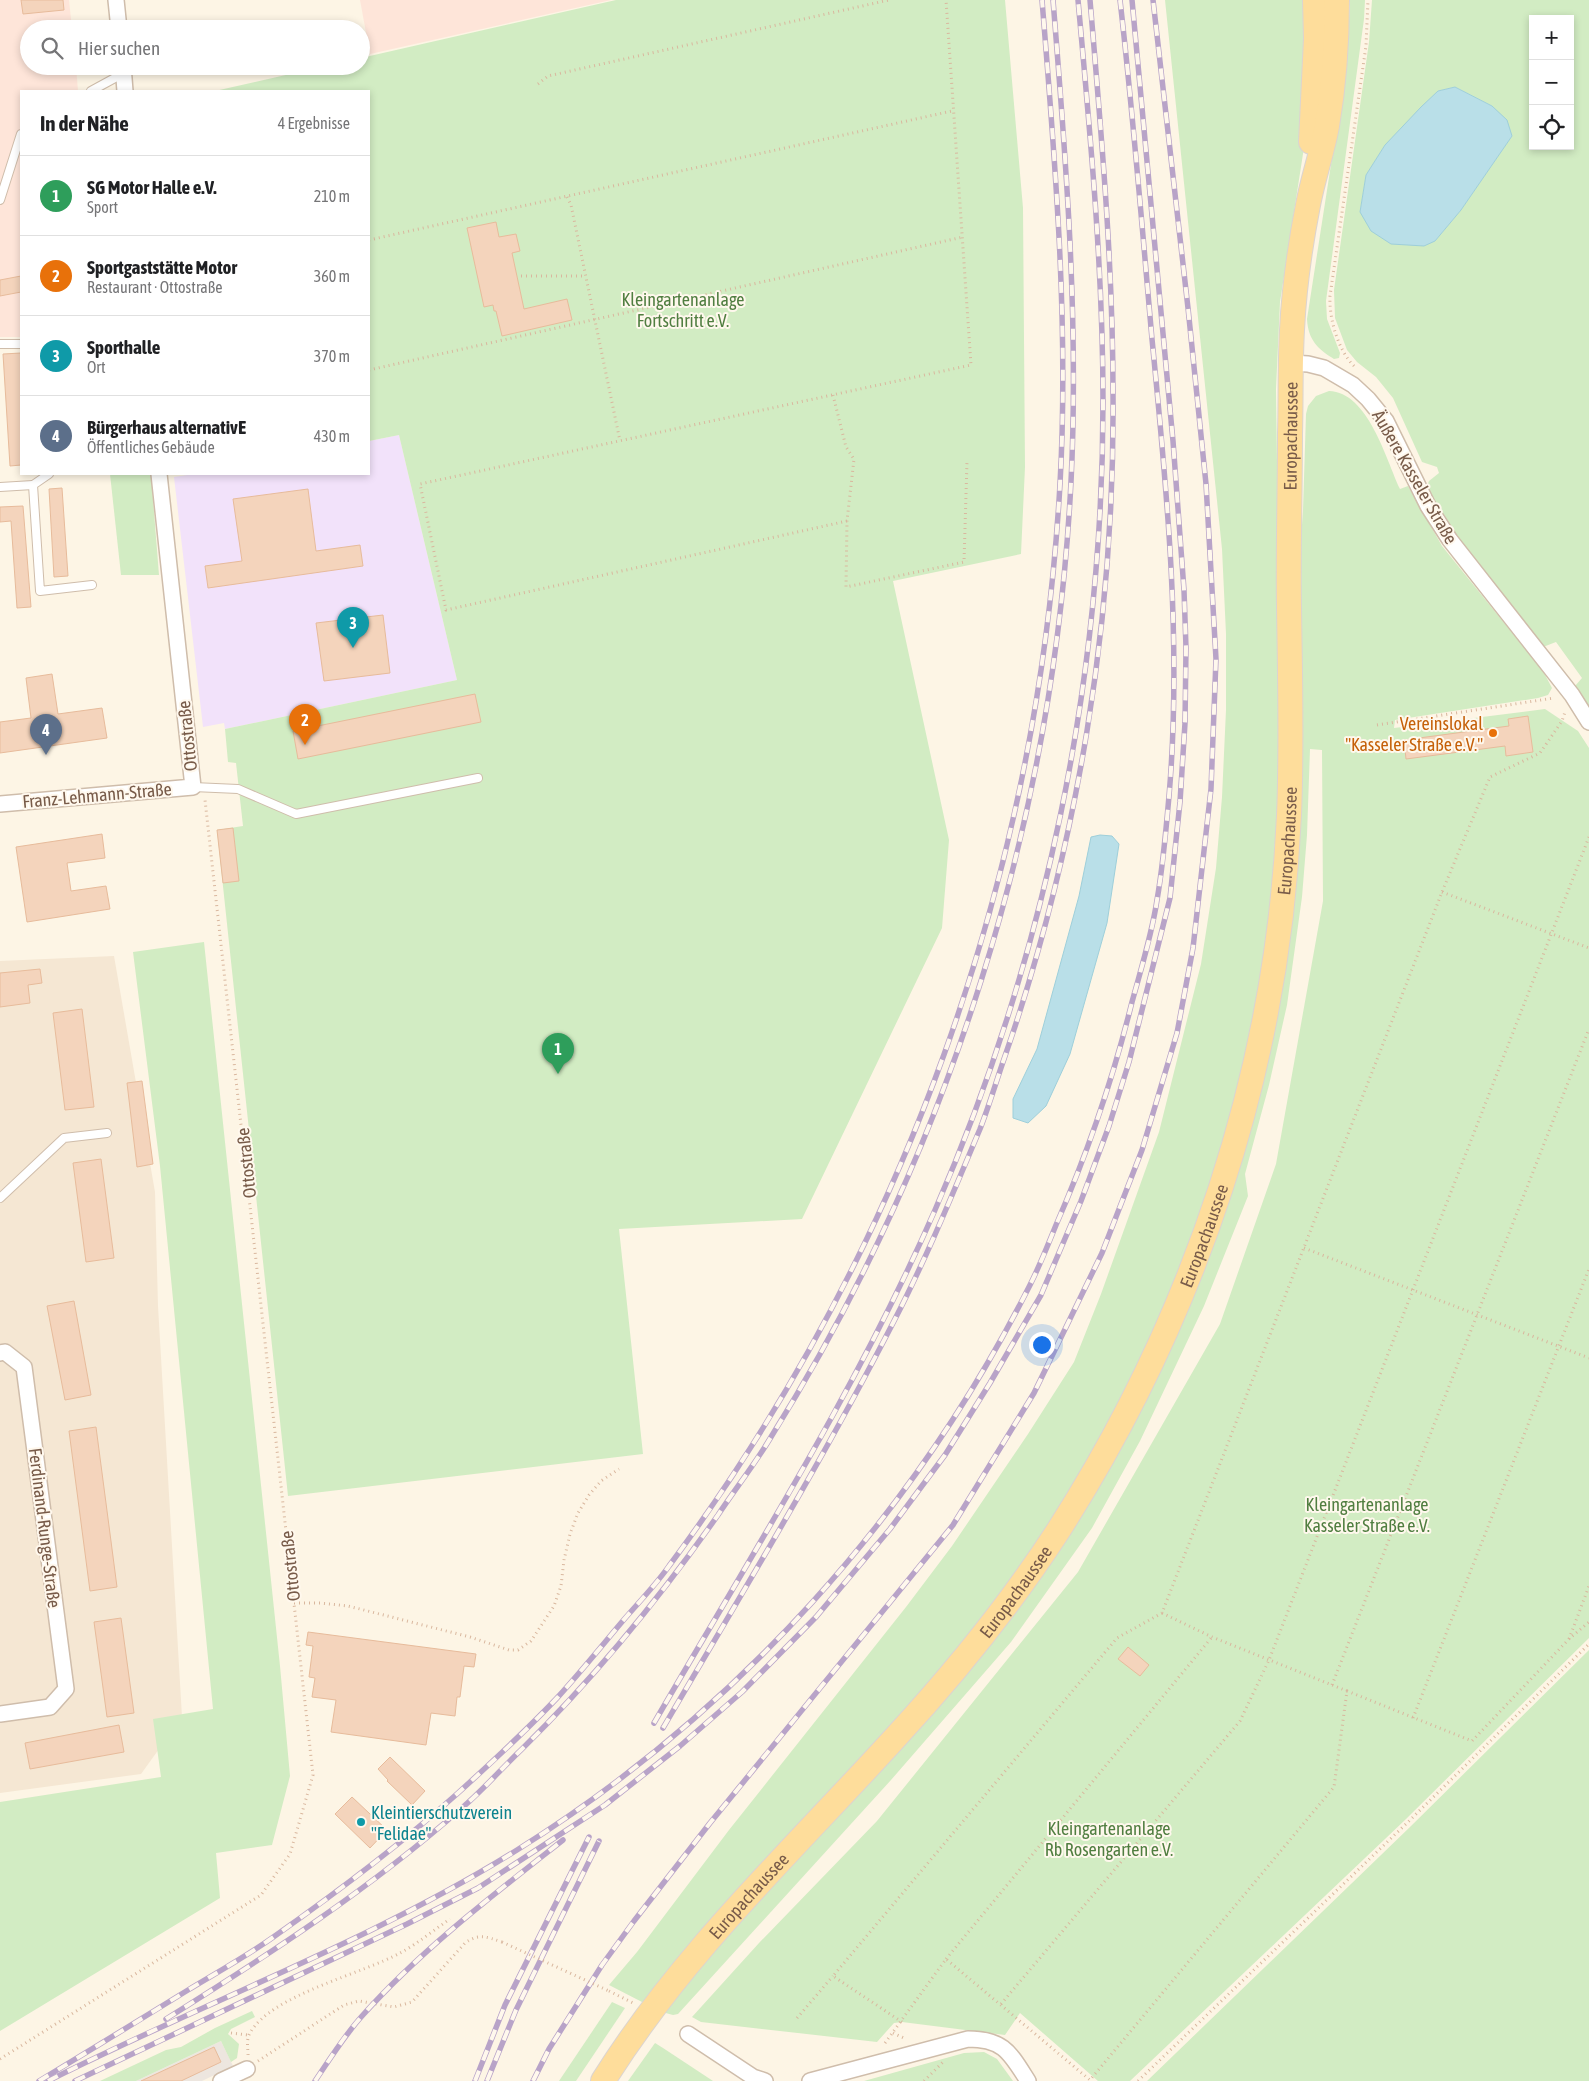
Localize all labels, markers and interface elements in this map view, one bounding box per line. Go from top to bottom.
map controls [1529,15,1574,150]
button: + [1529,15,1574,60]
search box [20,20,370,75]
icon: search [38,34,66,62]
text: Hier suchen [78,37,160,59]
button: − [1529,60,1574,105]
button: locate [1529,105,1574,150]
text: In der Nähe [40,111,129,135]
text: 4 Ergebnisse [278,114,350,132]
text: SG Motor Halle e.V. [87,176,217,198]
text: 1 [52,187,60,205]
text: 210 m [314,187,350,205]
text: Sport [87,198,118,216]
text: Sportgaststätte Motor [87,256,237,278]
text: 2 [52,267,60,285]
text: 360 m [314,267,350,285]
text: Restaurant · Ottostraße [87,278,223,296]
park label: Kleingartenanlage Fortschritt e.V. [621,289,745,331]
text: Sporthalle [87,336,160,358]
text: 3 [52,347,60,365]
text: 370 m [314,347,350,365]
text: Ort [87,358,106,376]
street label: Europachaussee [1279,382,1301,490]
street label: Äußere Kasseler Straße [1368,406,1462,548]
text: Bürgerhaus alternativE [87,416,246,438]
text: 4 [52,427,60,445]
text: 430 m [314,427,350,445]
text: Öffentliches Gebäude [87,438,215,456]
pin: 3 [337,607,369,648]
street label: Ottostraße [173,700,201,772]
pin: 2 [289,704,321,745]
place label: Vereinslokal "Kasseler Straße e.V." [1345,713,1483,755]
pin: 4 [30,714,62,755]
marker: Vereinslokal "Kasseler Straße e.V." [1487,727,1499,739]
street label: Franz-Lehmann-Straße [21,778,173,812]
street label: Europachaussee [1273,786,1300,896]
pin: 1 [542,1033,574,1074]
street label: Ottostraße [232,1127,260,1199]
street label: Europachaussee [1175,1181,1232,1290]
your location [1029,1332,1055,1358]
street label: Ferdinand-Runge-Straße [25,1447,65,1609]
park label: Kleingartenanlage Kasseler Straße e.V. [1304,1494,1430,1536]
street label: Ottostraße [276,1530,304,1602]
street label: Europachaussee [975,1542,1056,1642]
place label: Kleintierschutzverein "Felidae" [371,1802,512,1844]
marker: Kleintierschutzverein "Felidae" [355,1816,367,1828]
park label: Kleingartenanlage Rb Rosengarten e.V. [1045,1818,1173,1860]
street label: Europachaussee [704,1848,793,1943]

